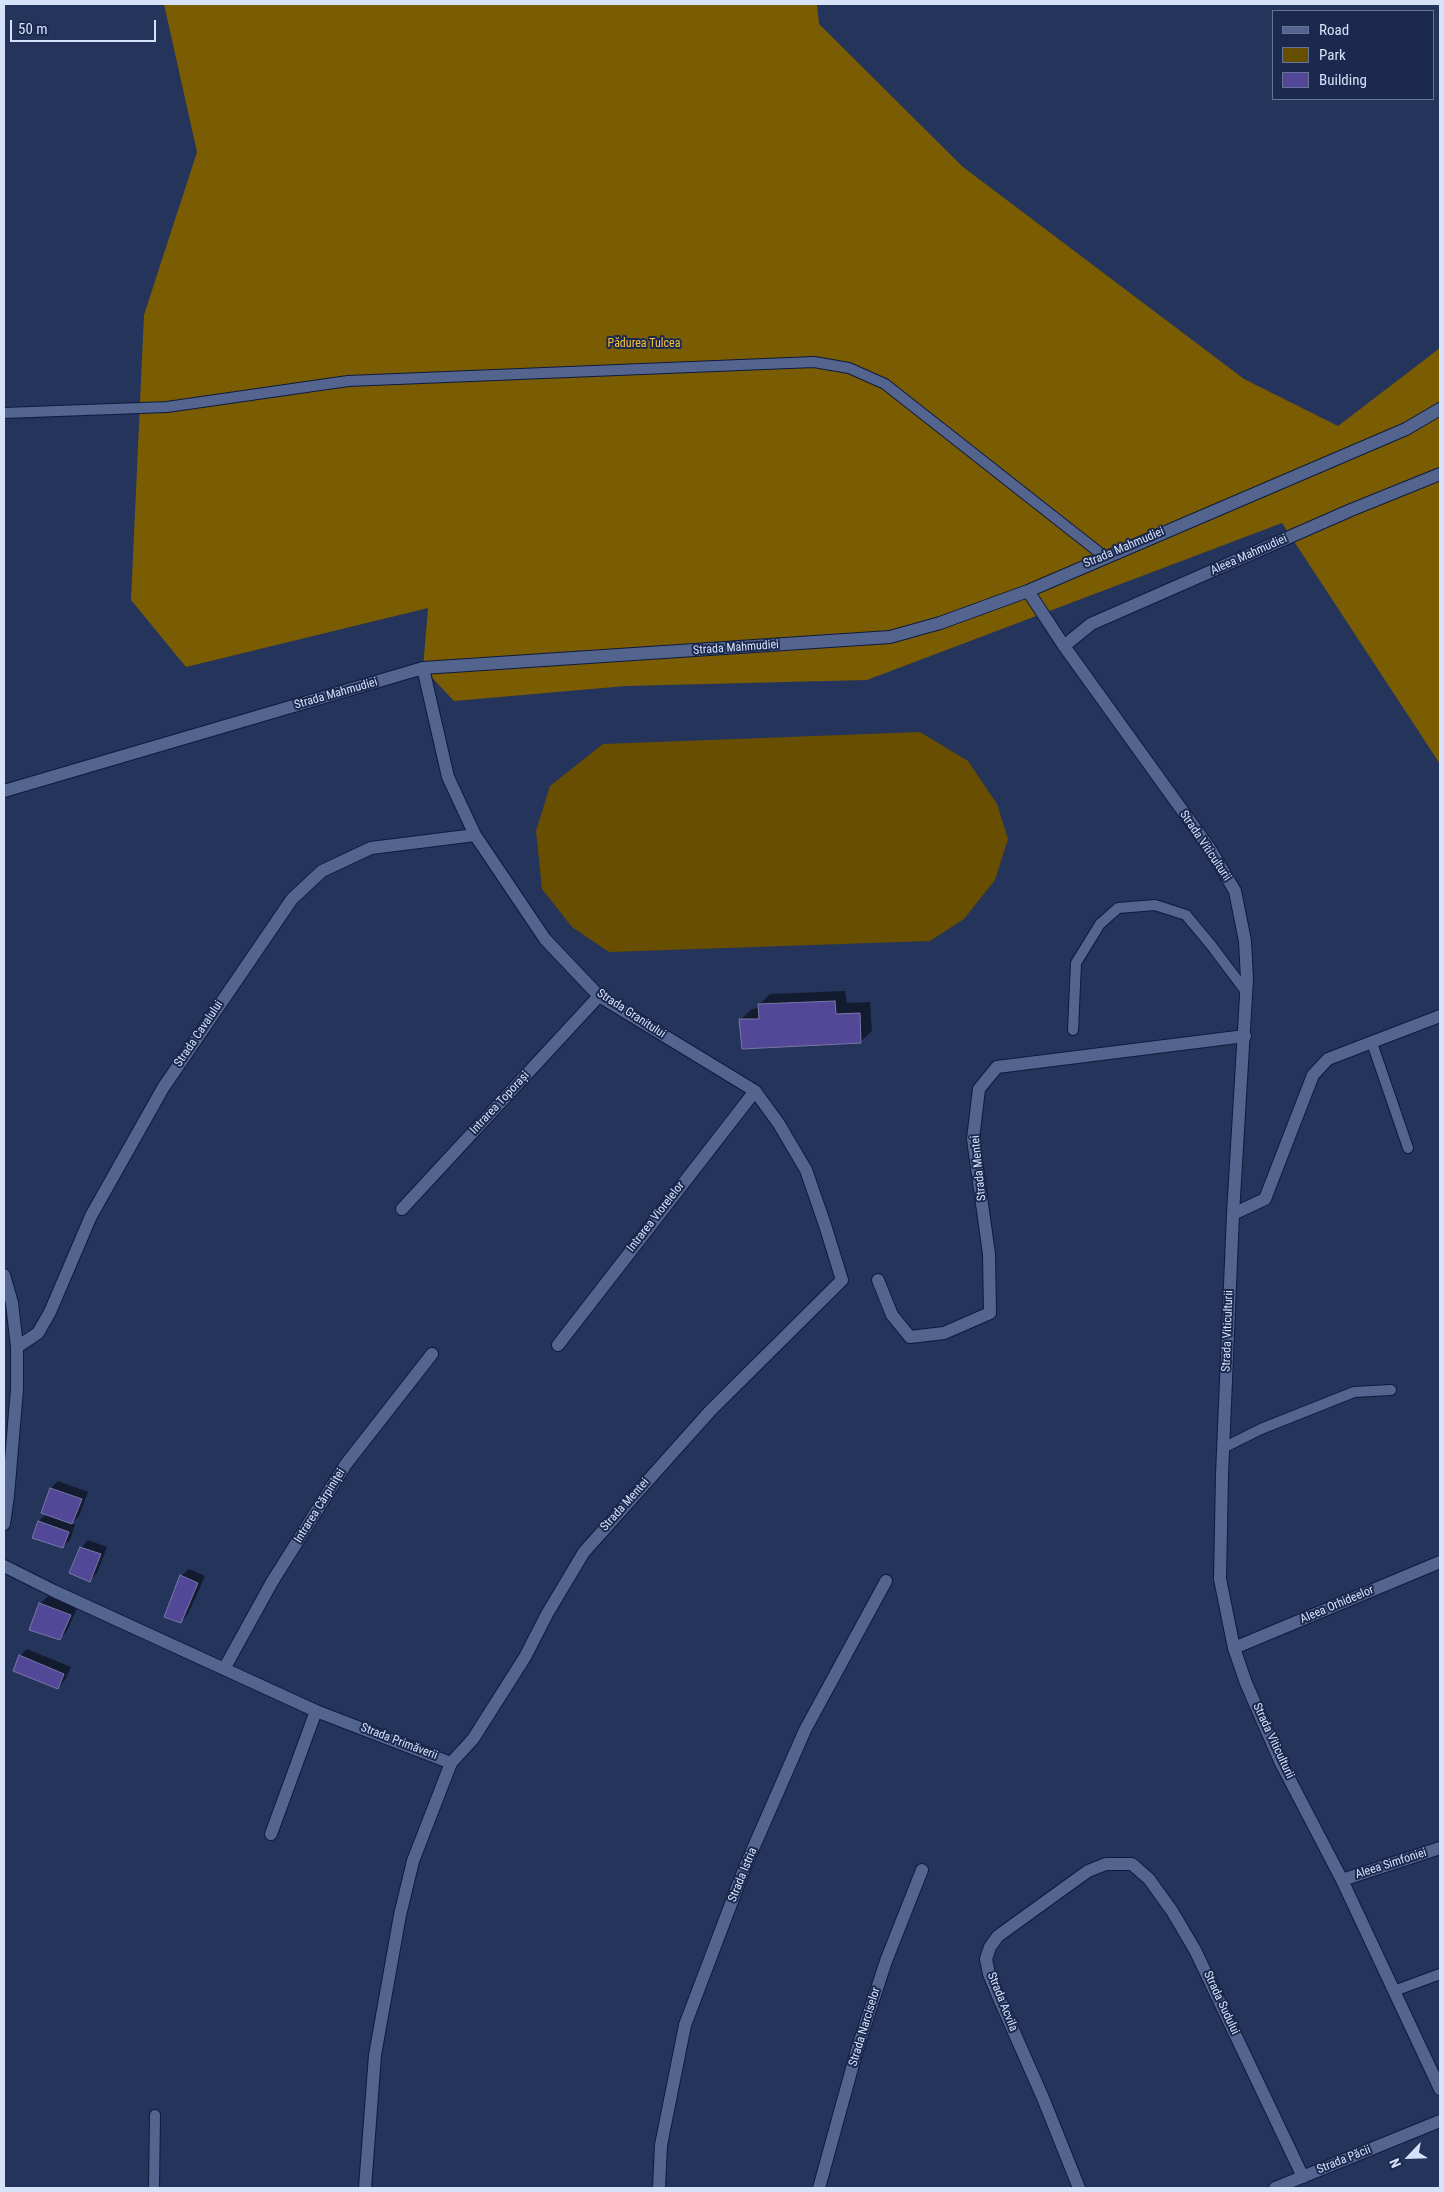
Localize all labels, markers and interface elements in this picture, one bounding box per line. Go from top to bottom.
scale bar [12,10,159,42]
legend [1272,10,1434,100]
text: 50 m [18,20,48,38]
text: Road [1319,21,1349,39]
text: Park [1319,46,1346,64]
text: Building [1319,71,1367,89]
park label: Pădurea Tulcea [608,337,680,351]
street label: Strada Mahmudiei [1082,525,1166,571]
street label: Aleea Mahmudiei [1209,532,1289,578]
street label: Strada Mahmudiei [693,638,779,658]
street label: Strada Mahmudiei [293,675,379,713]
street label: Strada Viticulturii [1176,808,1234,884]
street label: Strada Granitului [594,986,668,1042]
street label: Strada Cavalului [172,998,226,1070]
street label: Intrarea Toporași [467,1069,533,1137]
street label: Strada Mentei [968,1135,990,1201]
street label: Intrarea Viorelelor [624,1179,688,1255]
street label: Strada Viticulturii [1219,1290,1237,1372]
street label: Intrarea Cărpiniței [291,1466,349,1546]
street label: Strada Mentei [598,1476,652,1534]
street label: Aleea Orhideelor [1298,1583,1376,1627]
street label: Strada Viticulturii [1249,1701,1297,1781]
street label: Strada Primăverii [359,1721,439,1763]
street label: Strada Istria [726,1846,760,1904]
street label: Aleea Simfoniei [1353,1846,1429,1882]
street label: Strada Sudului [1200,1969,1242,2037]
street label: Strada Acvila [984,1970,1020,2034]
street label: Strada Narciselor [846,1986,884,2068]
north arrow [1384,2132,1434,2182]
street label: Strada Păcii [1315,2143,1373,2177]
text: N [1386,2156,1404,2170]

